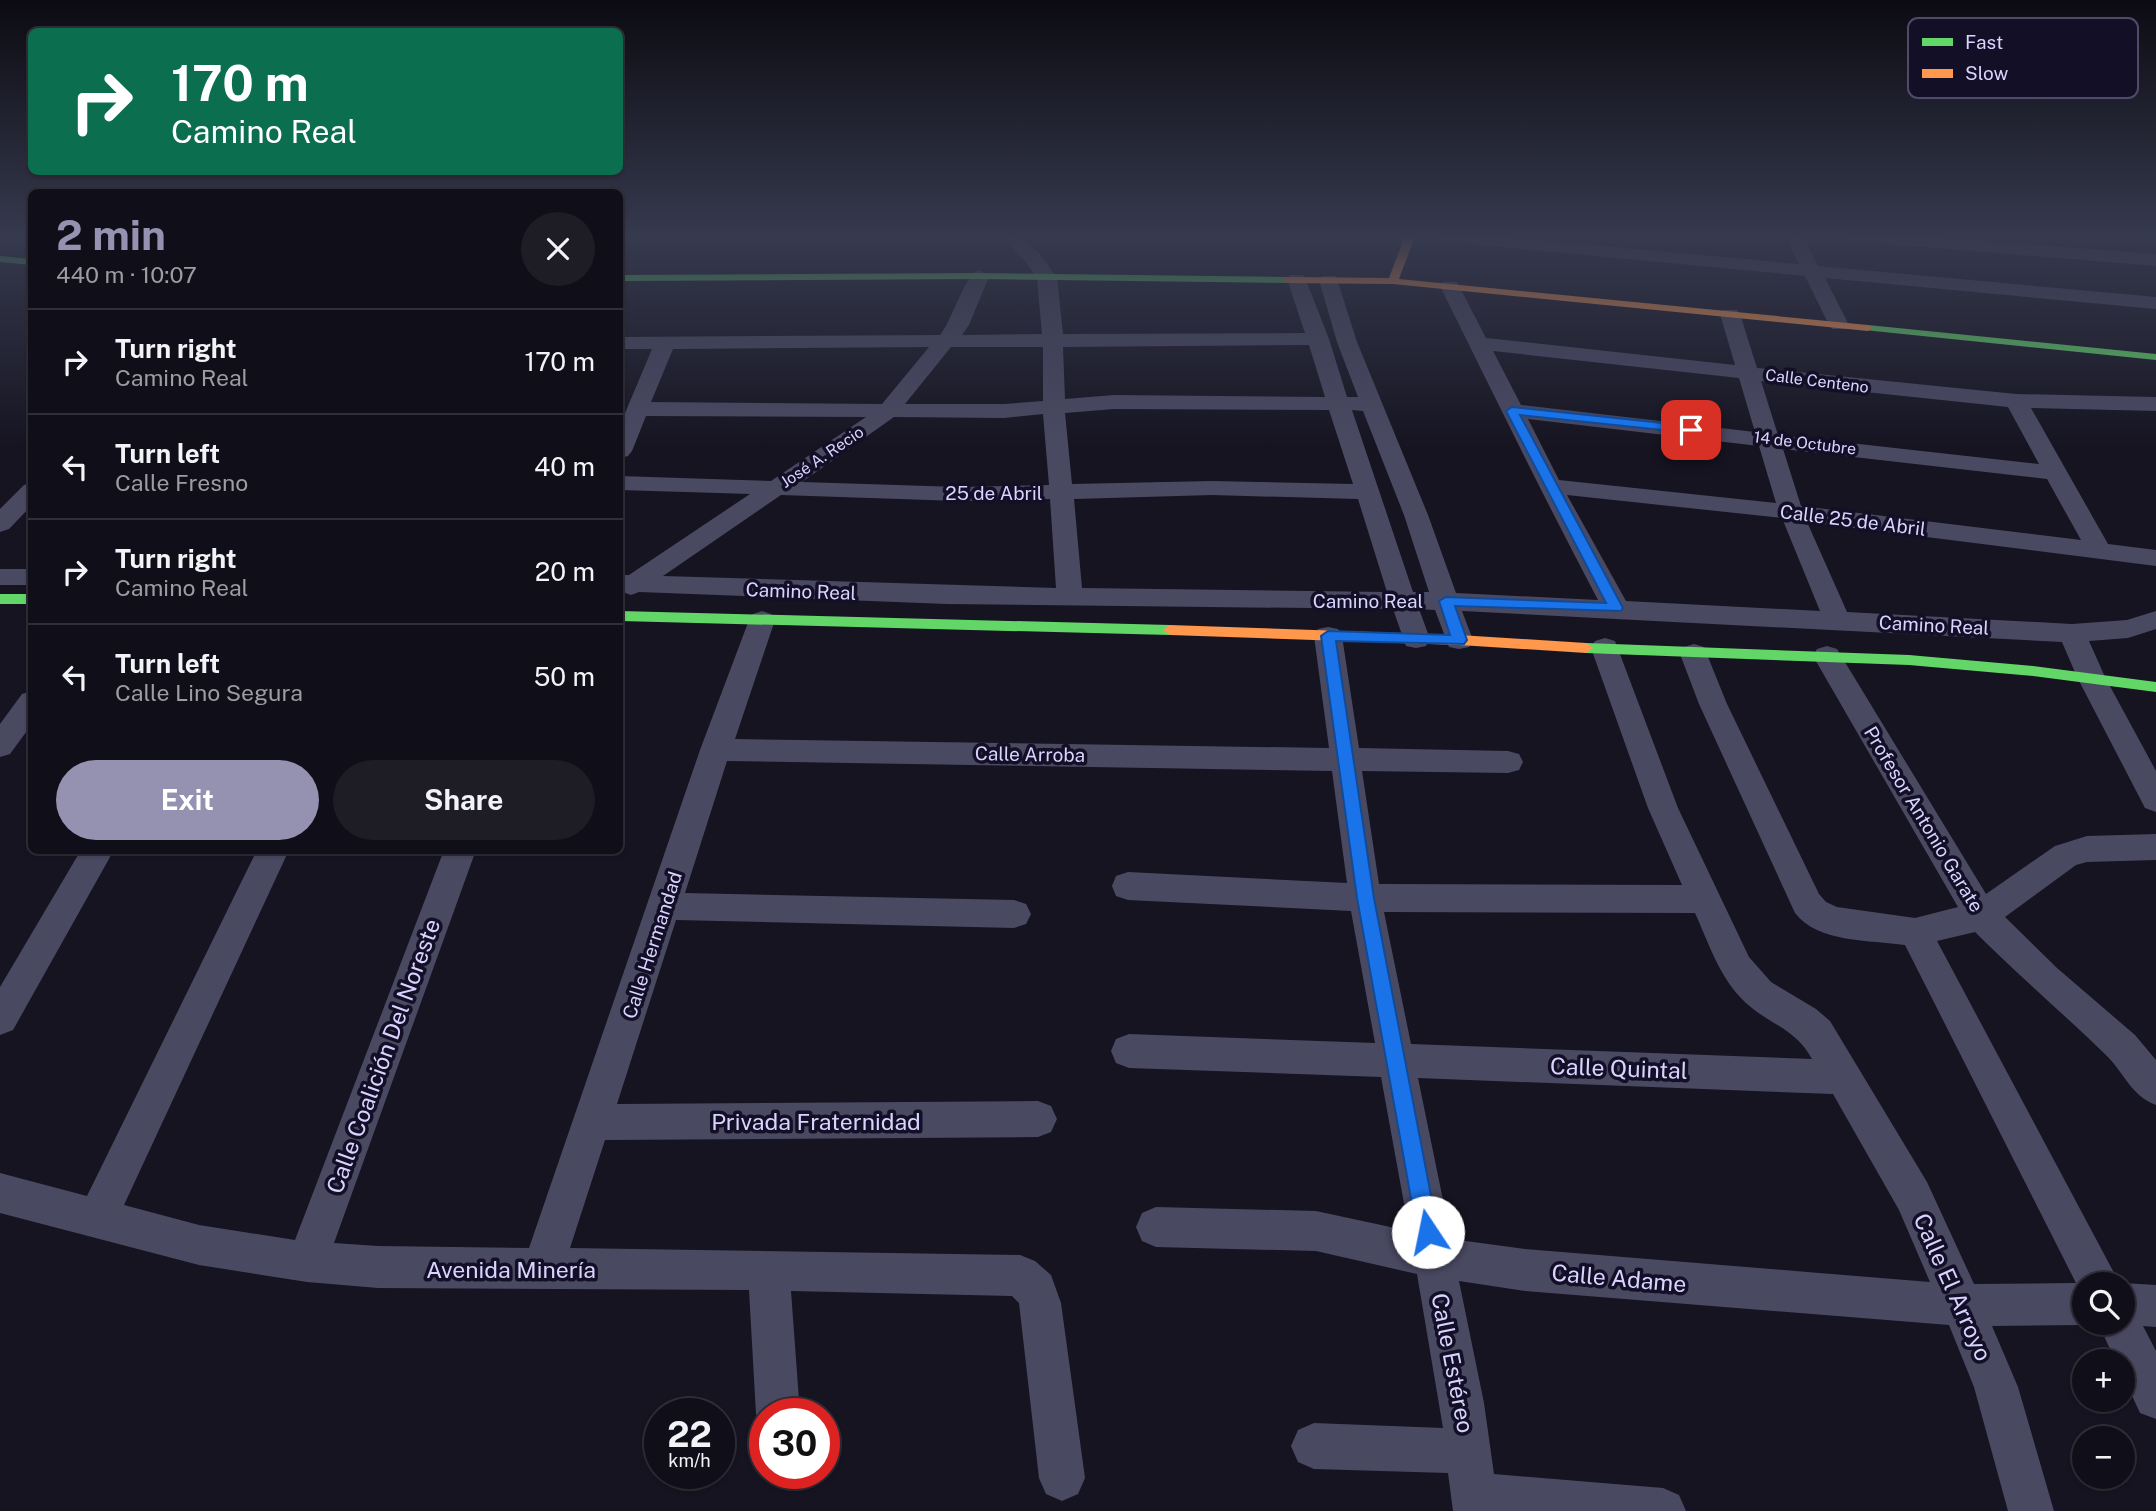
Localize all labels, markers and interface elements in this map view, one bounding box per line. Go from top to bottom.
legend [1908,18,2138,98]
text: Fast [1965,31,2003,53]
text: 170 m [171,54,309,112]
icon: right [56,56,147,147]
text: Slow [1965,62,2009,84]
text: Camino Real [171,113,357,150]
text: 2 min [56,210,166,259]
button: close [521,212,595,286]
text: 440 m · 10:07 [56,261,197,288]
text: Turn right [115,333,237,364]
icon: right [56,343,94,381]
text: 170 m [525,346,595,377]
text: Camino Real [115,364,249,391]
street label: Calle Centeno [1764,365,1870,397]
pin [1661,400,1721,460]
icon: arrive [1672,411,1710,449]
street label: José A. Recio [777,422,867,492]
street label: 14 de Octubre [1753,427,1857,459]
text: Turn left [115,438,220,469]
icon: left [56,448,94,486]
text: 40 m [534,451,595,482]
text: Calle Fresno [115,469,248,496]
street label: 25 de Abril [945,482,1043,504]
street label: Calle 25 de Abril [1779,500,1927,540]
text: Turn right [115,543,237,574]
icon: right [56,553,94,591]
text: 20 m [535,556,595,587]
text: Camino Real [115,574,249,601]
street label: Camino Real [745,578,857,604]
street label: Camino Real [1313,590,1423,612]
street label: Camino Real [1878,611,1990,639]
text: Turn left [115,648,220,679]
icon: left [56,658,94,696]
text: 50 m [534,661,595,692]
text: Calle Lino Segura [115,679,303,706]
street label: Profesor Antonio Garate [1860,722,1988,916]
street label: Calle Arroba [975,742,1085,766]
button: Exit [56,760,319,840]
button: Share [333,760,595,840]
street label: Calle Hermandad [618,869,686,1021]
street label: Calle Coalición Del Noreste [321,915,445,1197]
street label: Calle Quintal [1550,1052,1688,1084]
street label: Privada Fraternidad [711,1108,921,1135]
position arrow [1391,1195,1465,1269]
street label: Calle El Arroyo [1908,1209,1998,1365]
street label: Avenida Minería [426,1256,596,1283]
street label: Calle Adame [1550,1259,1688,1297]
map controls [2072,1272,2135,1489]
button: search [2072,1272,2135,1335]
street label: Calle Estéreo [1426,1291,1480,1435]
button: + [2072,1349,2135,1412]
speed limit sign: 30 [749,1398,840,1489]
text: 22 [667,1414,712,1455]
button: − [2072,1426,2135,1489]
text: km/h [668,1450,711,1471]

